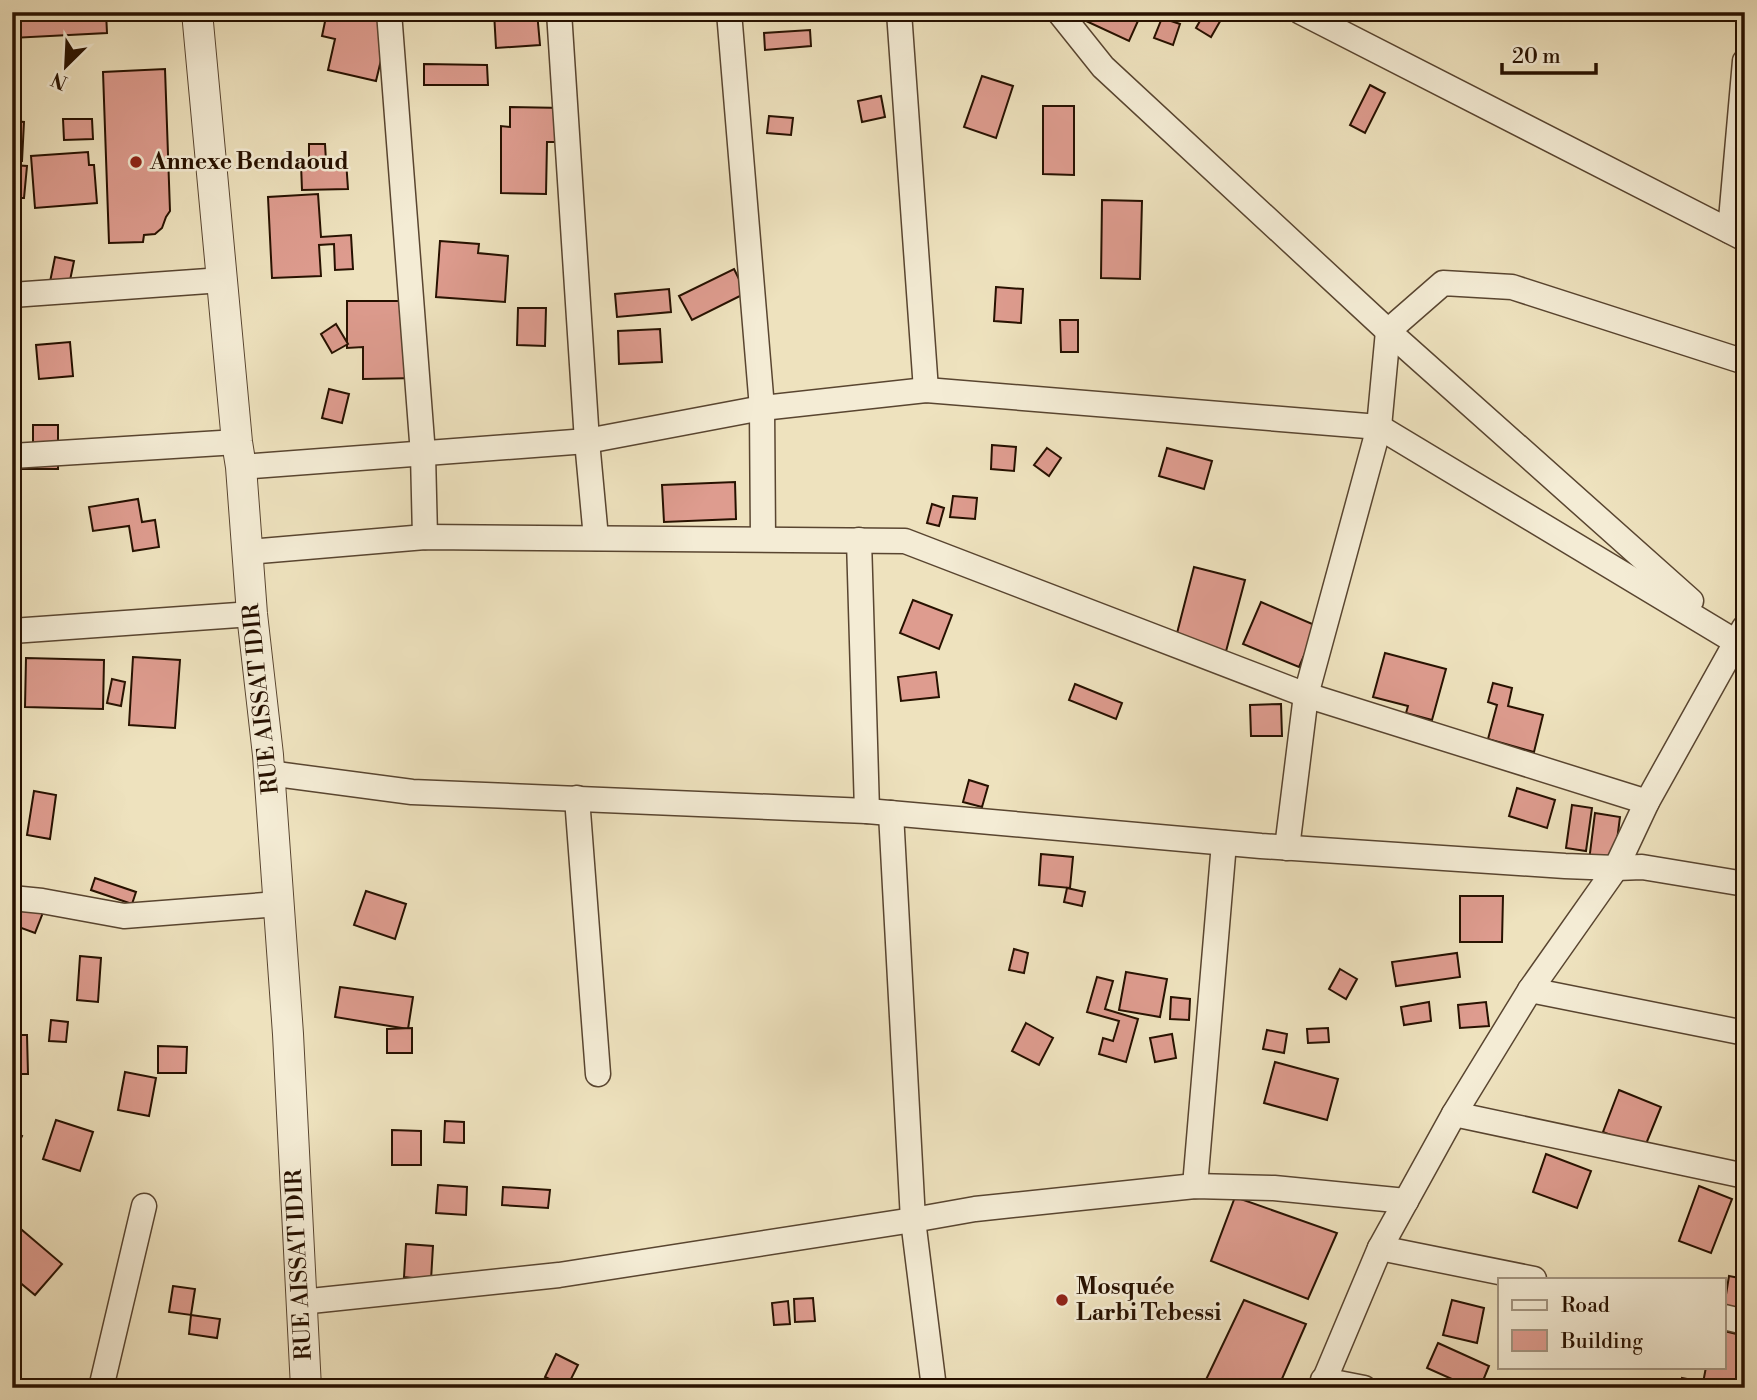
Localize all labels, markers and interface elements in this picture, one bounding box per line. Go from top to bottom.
north arrow [32,32,102,102]
scale bar [1502,32,1596,76]
text: 20 m [1512,44,1561,70]
text: N [48,67,71,95]
place label: Annexe Bendaoud [149,148,349,176]
marker: Annexe Bendaoud [128,154,144,170]
street label: RUE AISSAT IDIR [237,601,285,795]
street label: RUE AISSAT IDIR [280,1168,318,1361]
place label: Mosquée Larbi Tebessi [1076,1273,1221,1327]
legend [1498,1278,1726,1368]
marker: Mosquée Larbi Tebessi [1054,1292,1070,1308]
text: Road [1561,1293,1610,1319]
text: Building [1560,1329,1643,1355]

